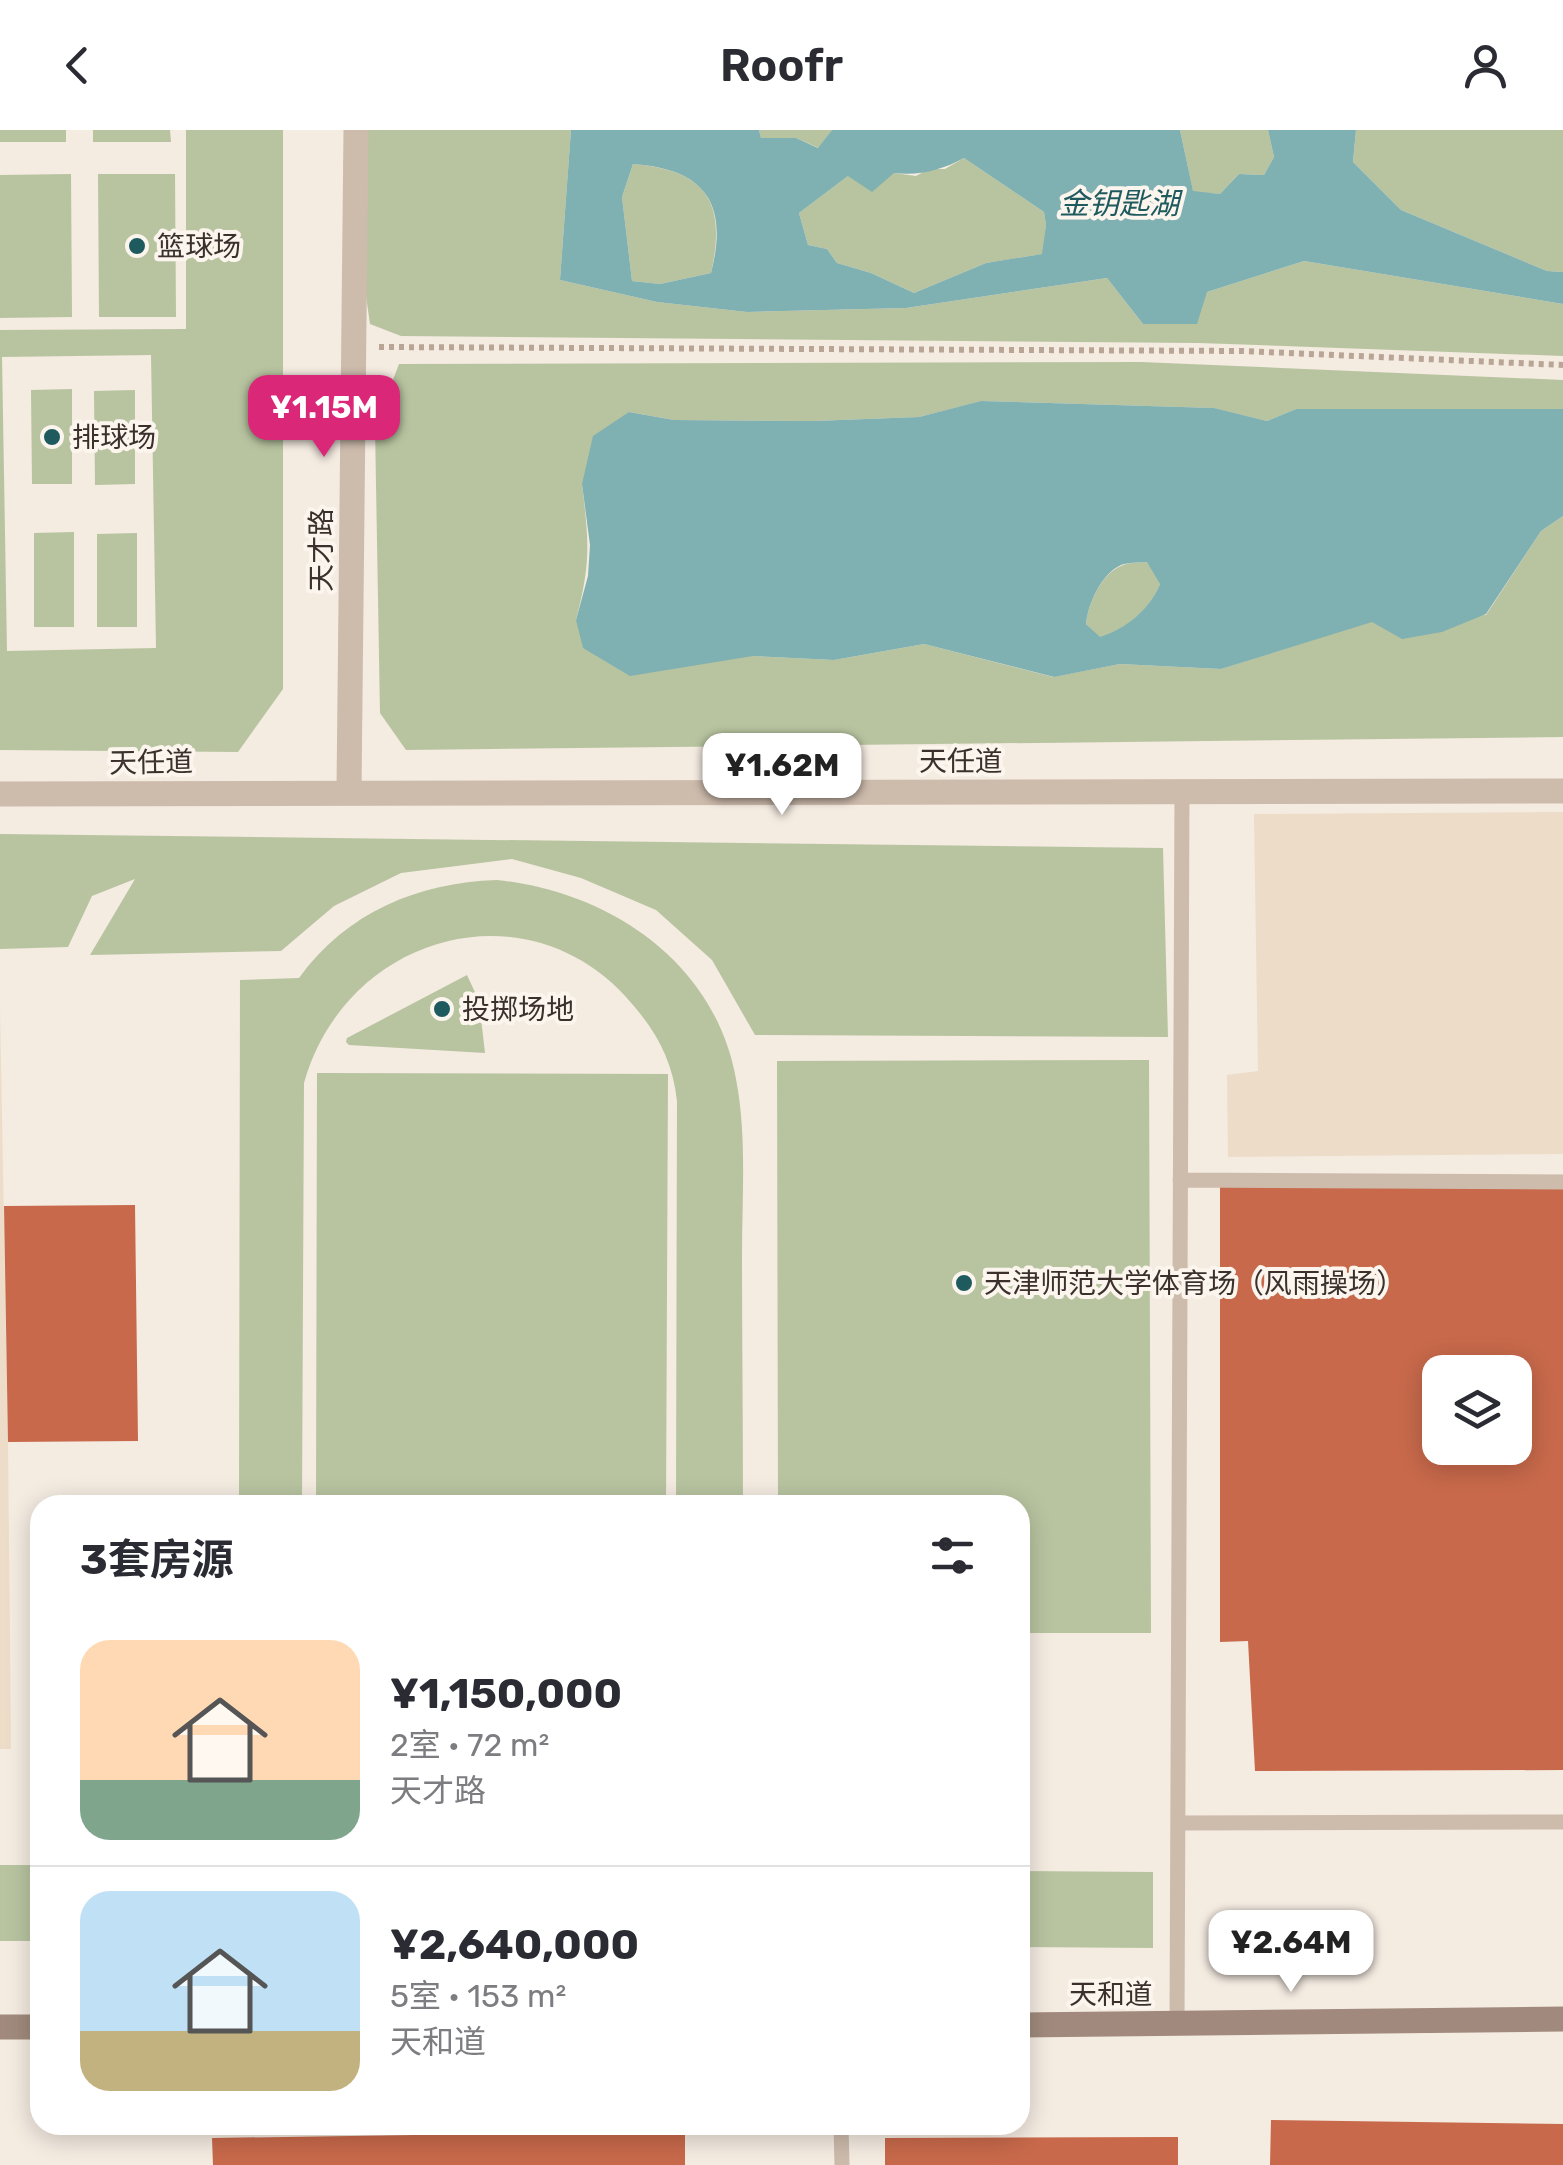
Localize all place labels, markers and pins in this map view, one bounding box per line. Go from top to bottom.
place label: 篮球场 [157,230,241,263]
marker: 篮球场 [126,235,148,257]
pin: ¥1.15M [243,375,405,460]
place label: 排球场 [72,421,156,454]
marker: 排球场 [41,426,63,448]
pin: ¥1.62M [701,733,863,818]
place label: 投掷场地 [462,993,574,1026]
marker: 投掷场地 [431,998,453,1020]
place label: 天津师范大学体育场（风雨操场） [984,1267,1404,1300]
marker: 天津师范大学体育场（风雨操场） [953,1272,975,1294]
pin: ¥2.64M [1210,1910,1372,1995]

